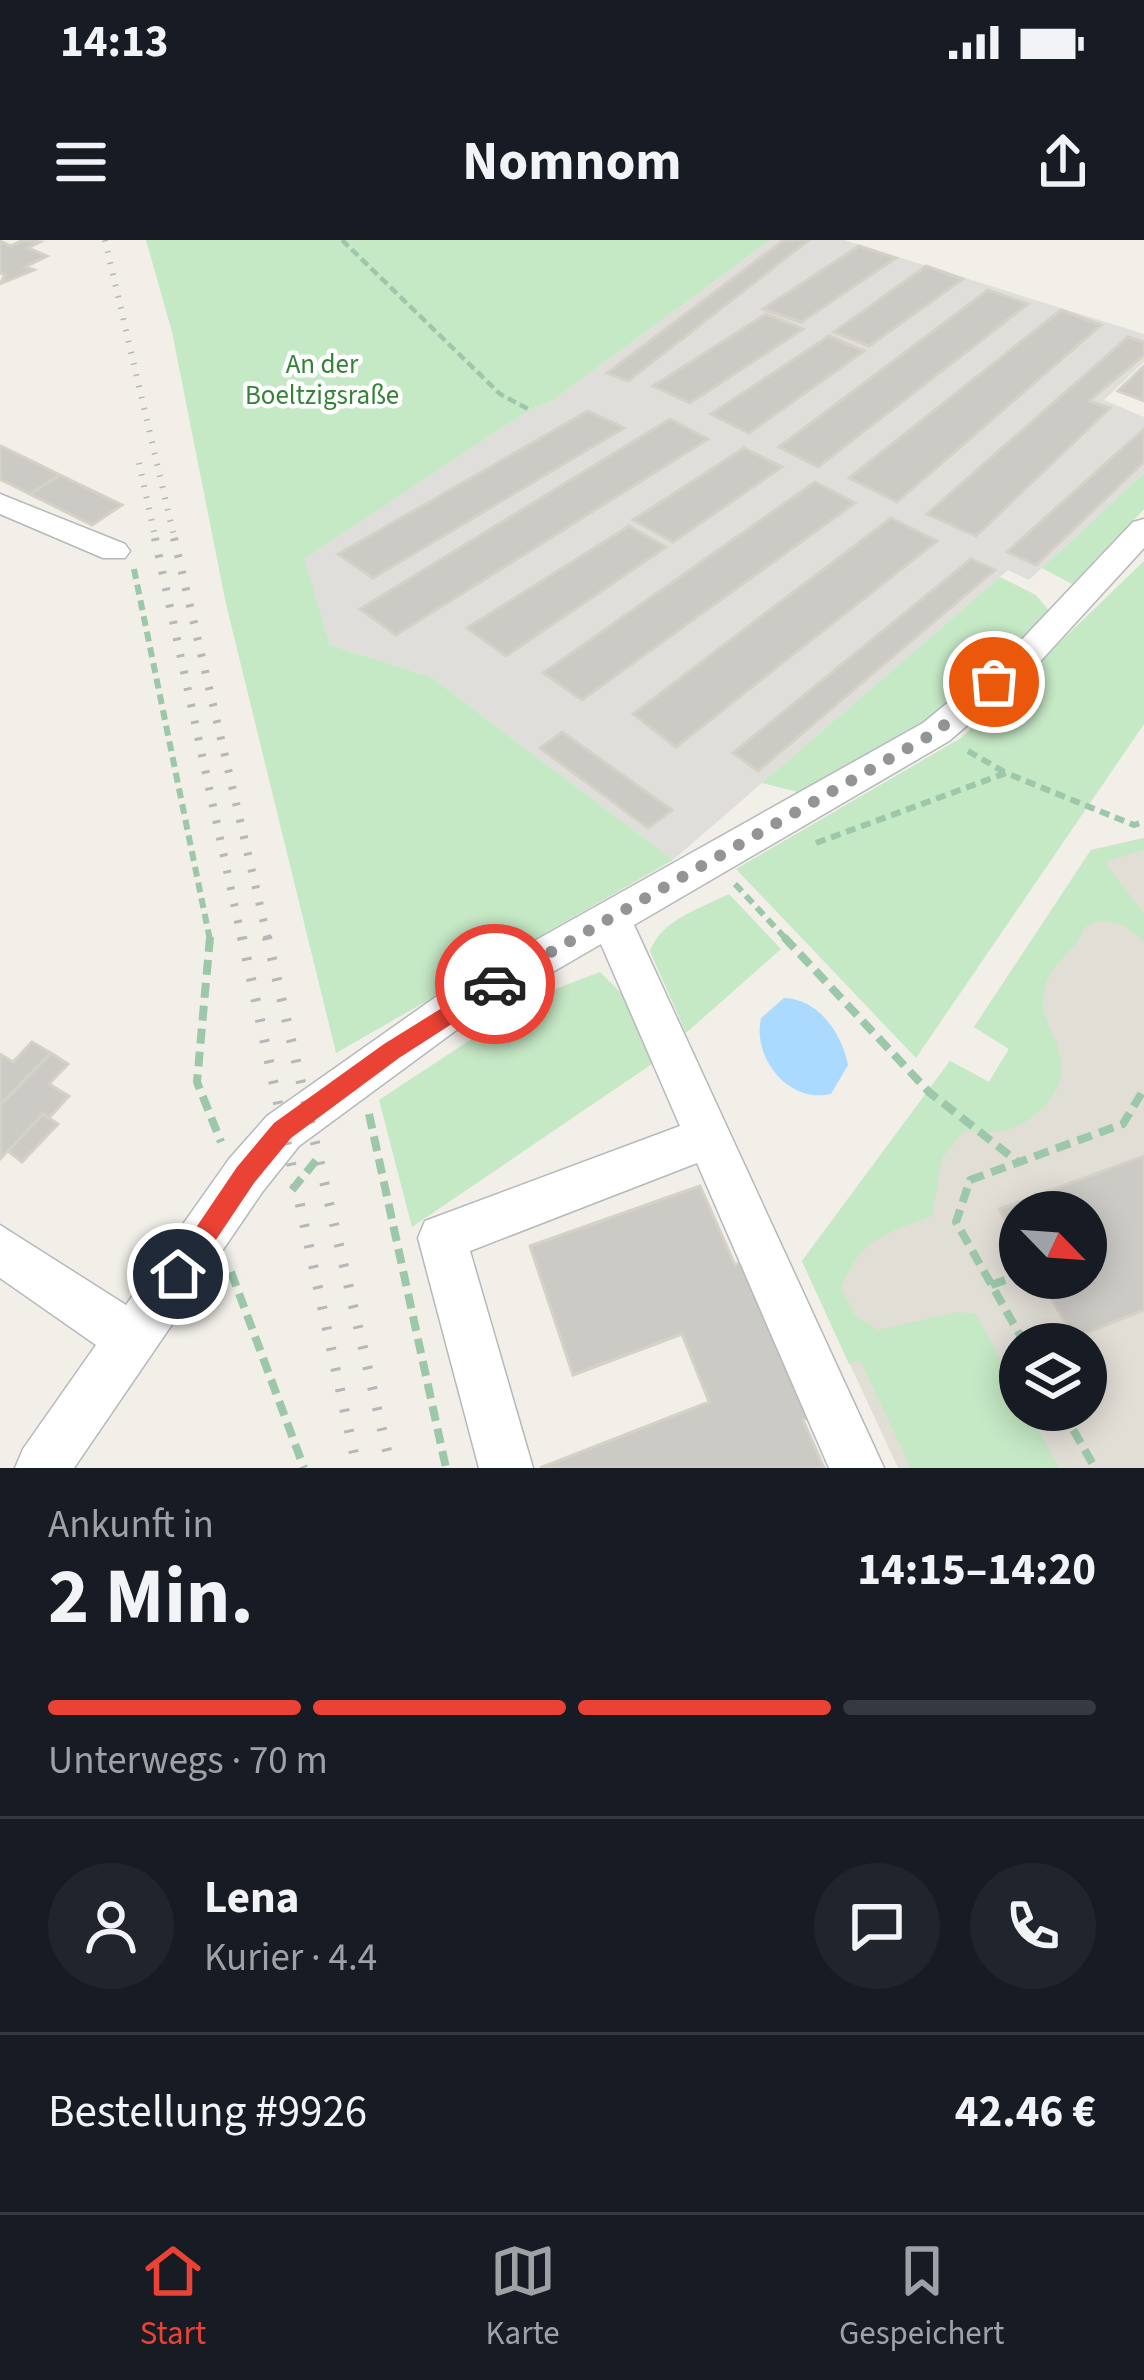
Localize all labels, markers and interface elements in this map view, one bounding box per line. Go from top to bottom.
text: 14:13 [60,10,169,74]
text: Nomnom [462,124,682,201]
icon: menu [48,129,114,195]
icon: share [1030,129,1096,195]
park label: An der Boeltzigsraße [245,345,399,415]
pin [943,631,1045,733]
icon: bag [961,649,1027,715]
courier [435,924,555,1044]
icon: car [462,951,528,1017]
north arrow [999,1191,1107,1299]
map controls [999,1191,1107,1431]
pin [127,1223,229,1325]
icon: home [145,1241,211,1307]
button: layers [999,1323,1107,1431]
text: Ankunft in [48,1497,214,1553]
text: 14:15–14:20 [857,1538,1096,1602]
text: 2 Min. [48,1542,254,1653]
text: Unterwegs · 70 m [48,1733,328,1789]
button: person [48,1863,174,1989]
button: chat [814,1863,940,1989]
button: phone [970,1863,1096,1989]
text: Lena [204,1866,299,1930]
text: Kurier · 4.4 [204,1930,377,1986]
text: Bestellung #9926 [48,2080,367,2144]
text: 42.46 € [955,2080,1096,2144]
tab: Start [140,2238,206,2357]
tab: Karte [485,2238,560,2357]
tab: Gespeichert [839,2238,1004,2357]

